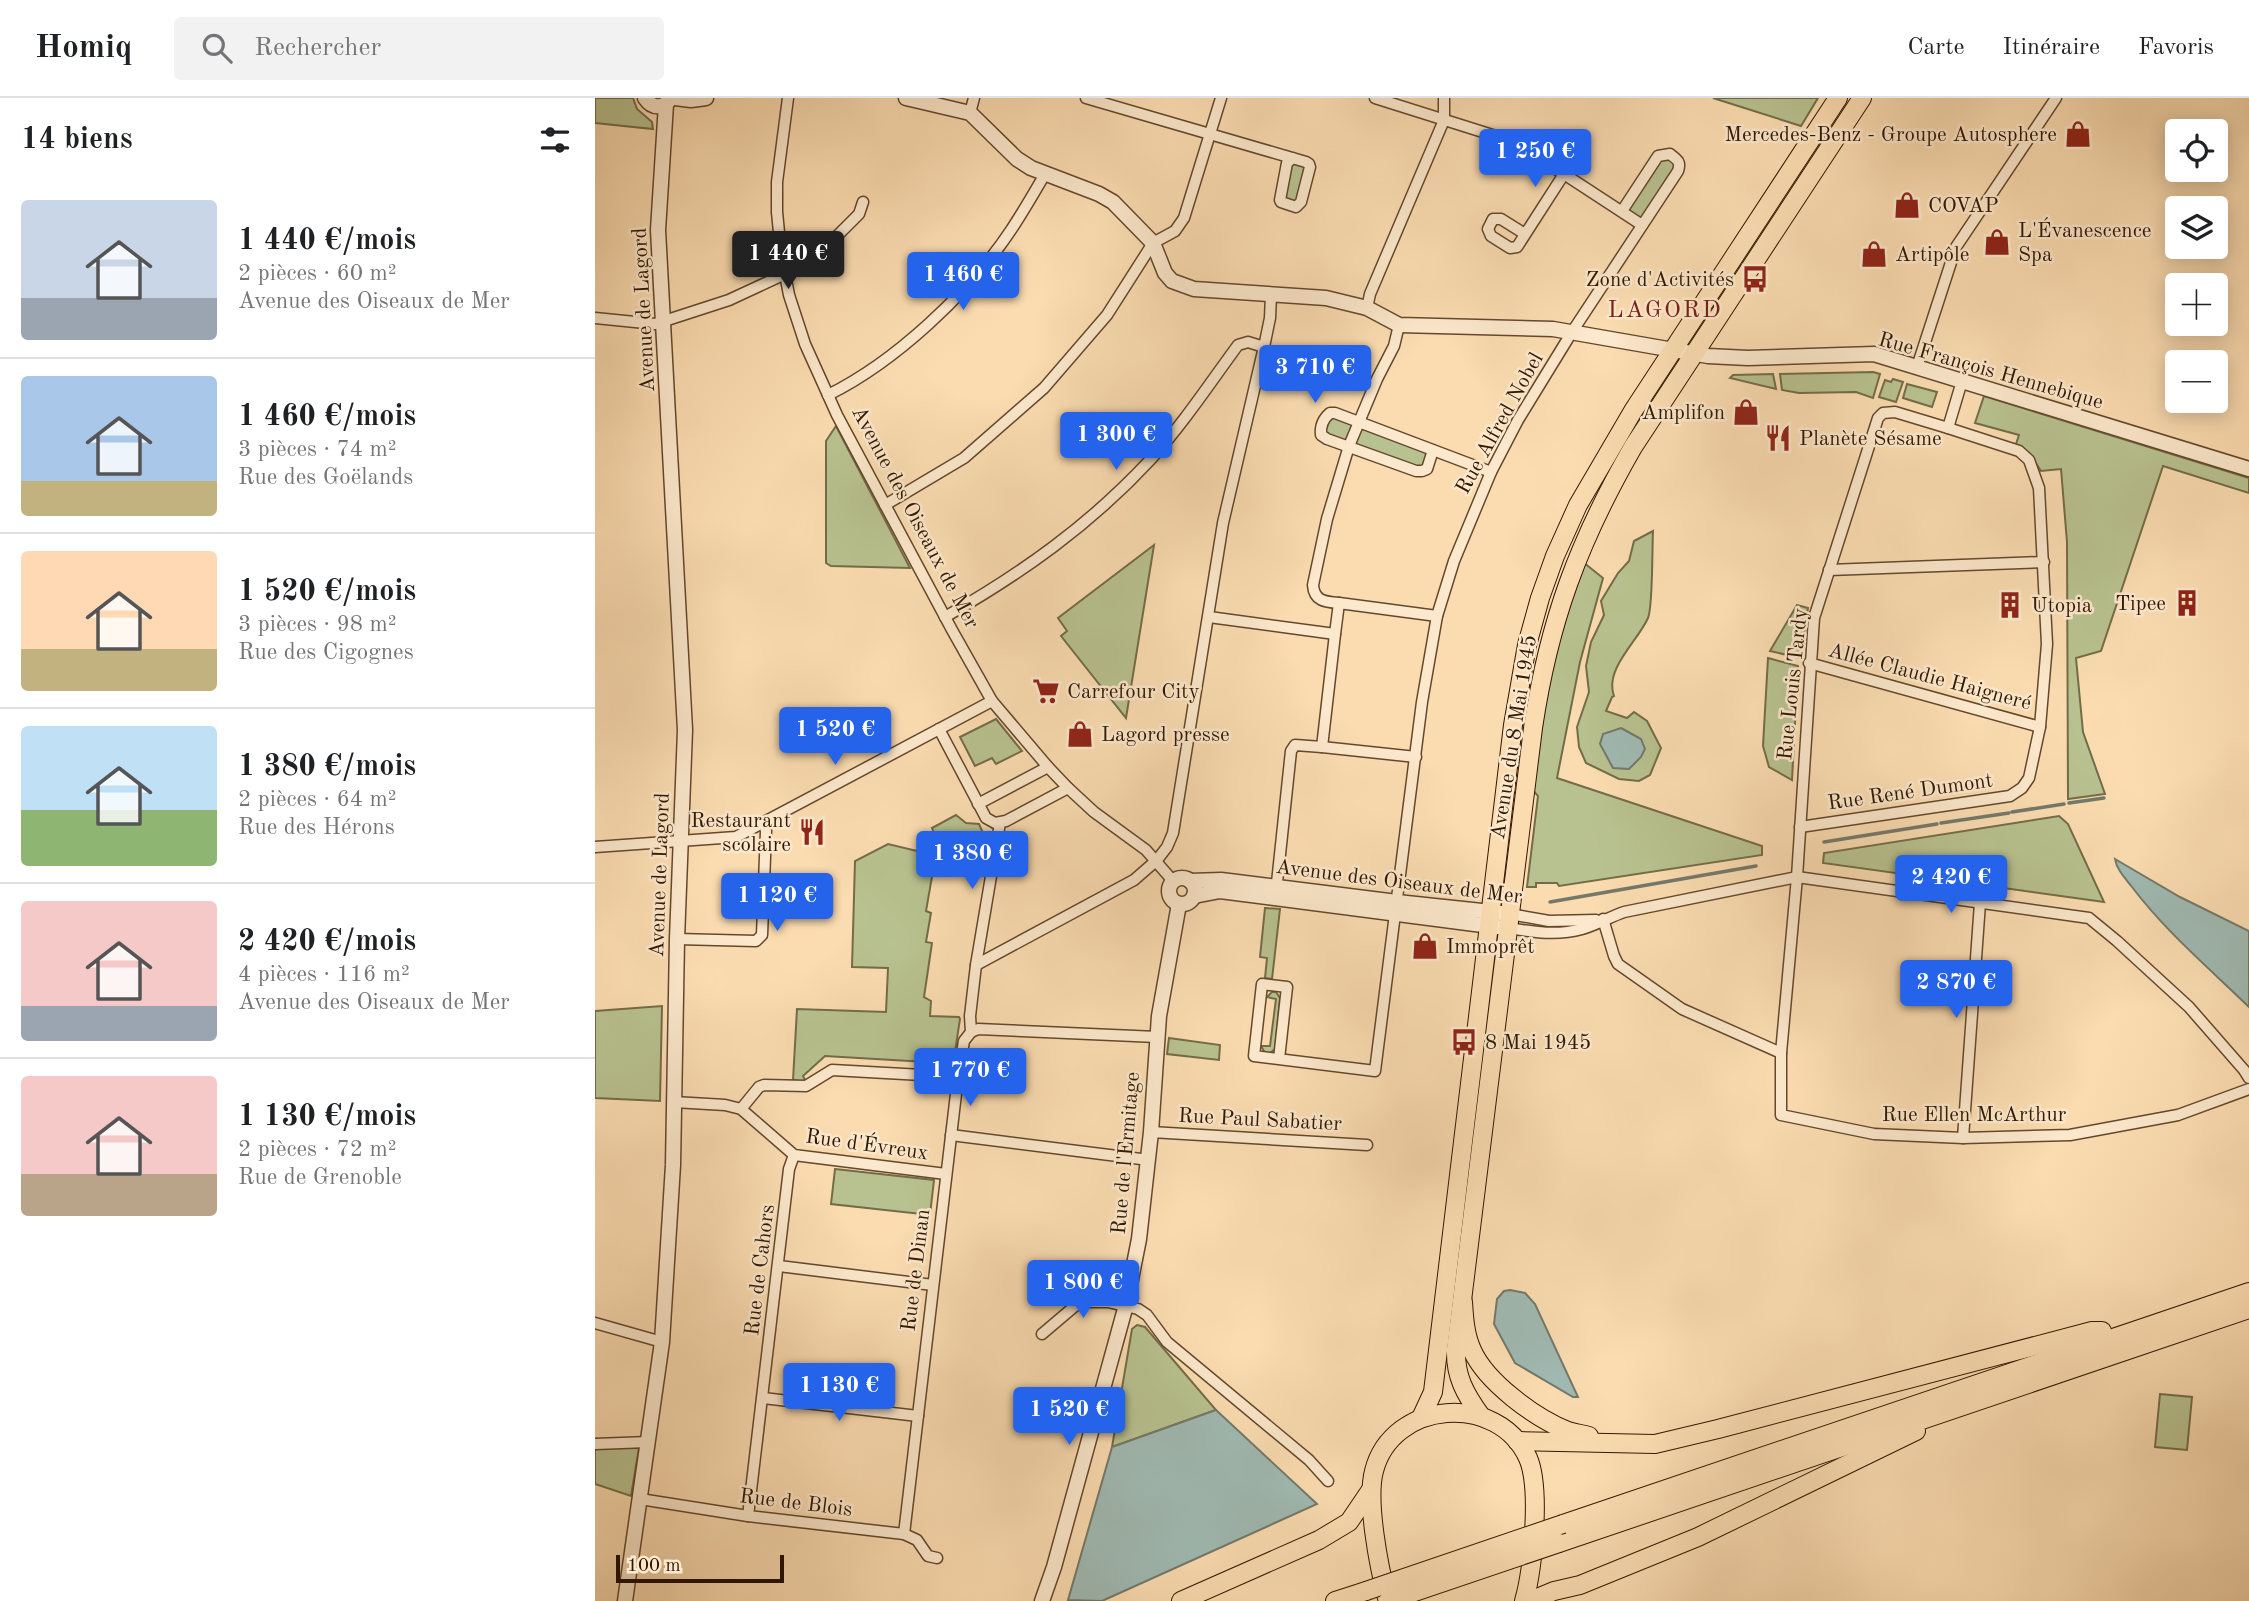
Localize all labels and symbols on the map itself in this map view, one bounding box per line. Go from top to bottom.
shop icon: Mercedes-Benz - Groupe Autosphere [2063,119,2093,149]
place label: Mercedes-Benz - Groupe Autosphere [1724,125,2057,146]
pin: 1 250 € [1470,130,1600,189]
shop icon: COVAP [1892,190,1922,220]
place label: COVAP [1928,196,1999,217]
place label: L'Évanescence Spa [2018,217,2152,266]
street label: Avenue de Lagord [630,227,659,393]
shop icon: L'Évanescence Spa [1982,227,2012,257]
pin: 1 440 € [723,232,853,291]
shop icon: Artipôle [1859,239,1889,269]
place label: Artipôle [1895,245,1969,266]
pin: 1 460 € [898,252,1028,312]
bus stop icon: Zone d'Activités [1740,264,1770,294]
place label: Zone d'Activités [1586,270,1734,291]
district label: LAGORD [1607,299,1723,323]
street label: Rue François Hennebique [1876,329,2105,414]
pin: 3 710 € [1250,345,1380,405]
street label: Rue Alfred Nobel [1453,349,1548,498]
shop icon: Amplifon [1731,397,1761,427]
street label: Avenue des Oiseaux de Mer [847,403,982,633]
place label: Amplifon [1641,403,1725,424]
pin: 1 300 € [1051,412,1181,472]
restaurant icon: Planète Sésame [1763,423,1793,453]
place label: Planète Sésame [1799,429,1942,450]
building icon: Tipee [2172,588,2202,618]
building icon: Utopia [1995,590,2025,620]
place label: Tipee [2115,594,2166,615]
place label: Utopia [2031,596,2092,617]
street label: Rue Louis Tardy [1775,607,1812,761]
street label: Avenue du 8 Mai 1945 [1488,633,1541,841]
street label: Allée Claudie Haigneré [1826,640,2033,715]
supermarket icon: Carrefour City [1031,676,1061,706]
place label: Carrefour City [1067,682,1200,703]
pin: 1 520 € [770,708,900,767]
shop icon: Lagord presse [1065,719,1095,749]
place label: Lagord presse [1101,725,1230,746]
street label: Rue René Dumont [1826,770,1994,814]
street label: Avenue de Lagord [647,792,674,958]
place label: Restaurant scolaire [691,811,791,856]
restaurant icon: Restaurant scolaire [797,817,827,847]
pin: 1 380 € [907,832,1037,891]
pin: 2 420 € [1886,856,2016,915]
street label: Avenue des Oiseaux de Mer [1274,857,1524,908]
pin: 1 120 € [712,874,842,933]
shop icon: Immoprêt [1410,931,1440,961]
place label: Immoprêt [1446,937,1535,958]
pin: 2 870 € [1891,960,2021,1020]
bus stop icon: 8 Mai 1945 [1449,1027,1479,1057]
place label: 8 Mai 1945 [1485,1033,1591,1054]
pin: 1 770 € [905,1048,1035,1108]
street label: Rue de l'Ermitage [1109,1071,1144,1235]
street label: Rue Ellen McArthur [1882,1105,2067,1126]
street label: Rue Paul Sabatier [1177,1106,1343,1135]
street label: Rue d'Évreux [804,1123,930,1165]
street label: Rue de Cahors [742,1203,779,1337]
street label: Rue de Dinan [899,1208,934,1333]
pin: 1 800 € [1018,1260,1148,1320]
pin: 1 130 € [774,1364,904,1423]
pin: 1 520 € [1004,1388,1134,1447]
street label: Rue de Blois [738,1486,854,1521]
scale bar [616,1552,784,1584]

